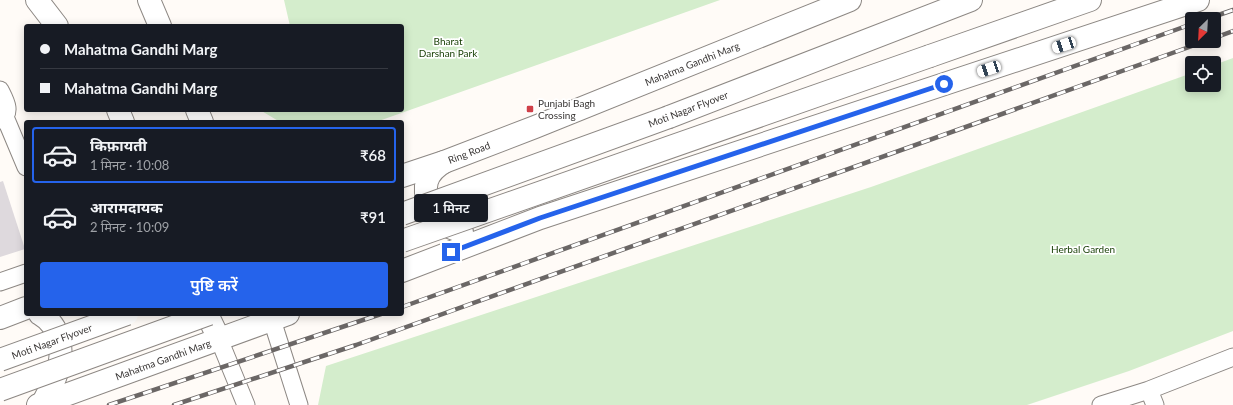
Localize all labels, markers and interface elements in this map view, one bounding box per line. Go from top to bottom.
north arrow [1185,12,1221,48]
map controls [1185,12,1221,92]
park label: Bharat Darshan Park [419,35,478,59]
car [1051,36,1077,54]
street label: Mahatma Gandhi Marg [643,39,741,88]
text: Mahatma Gandhi Marg [64,40,217,58]
button: locate [1185,56,1221,92]
car [976,60,1002,78]
route start [935,75,953,93]
text: Mahatma Gandhi Marg [64,79,217,97]
street label: Moti Nagar Flyover [646,88,730,130]
place label: Punjabi Bagh Crossing [538,97,595,121]
marker: Punjabi Bagh Crossing [525,104,535,114]
text: किफ़ायती [90,136,147,154]
icon: car [42,137,78,173]
street label: Ring Road [446,139,492,166]
text: ₹68 [360,146,386,164]
text: 1 मिनट · 10:08 [90,157,169,173]
callout: 1 मिनट [414,194,488,222]
text: आरामदायक [90,198,163,216]
icon: car [42,199,78,235]
text: 1 मिनट [432,200,470,216]
text: ₹91 [360,208,386,226]
text: 2 मिनट · 10:09 [90,219,169,235]
route end [442,243,460,261]
park label: Herbal Garden [1051,243,1115,255]
button: पुष्टि करें [40,262,388,308]
street label: Moti Nagar Flyover [10,321,94,361]
street label: Mahatma Gandhi Marg [114,337,212,382]

